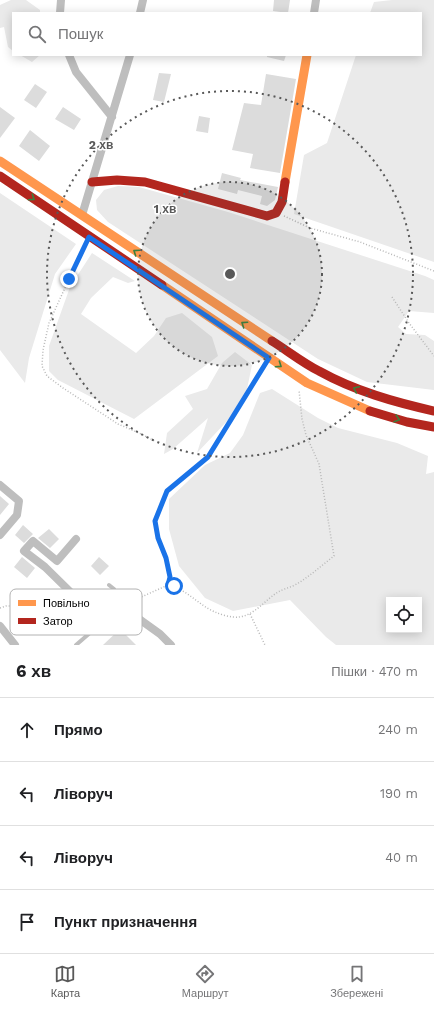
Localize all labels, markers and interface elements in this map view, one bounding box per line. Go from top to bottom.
search box [12,12,422,56]
icon: search [26,23,48,45]
text: Пошук [58,25,103,43]
text: 2 хв [89,138,113,152]
one-way arrow [28,193,35,201]
text: 1 хв [154,202,176,216]
one-way arrow [133,249,140,257]
centre of rings [223,267,237,281]
route end [60,270,78,288]
one-way arrow [241,321,248,328]
one-way arrow [275,360,282,367]
one-way arrow [353,386,361,394]
one-way arrow [393,414,400,423]
route start [165,577,183,595]
legend [10,589,142,635]
text: Повільно [43,597,90,610]
map controls [386,597,422,633]
button: locate [386,597,422,633]
text: Затор [43,615,73,628]
text: 6 хв [16,661,51,681]
text: Пішки · 470 m [331,664,418,679]
icon: ahead [16,719,38,741]
text: Прямо [54,721,103,739]
text: 240 m [378,722,418,737]
icon: left [16,783,38,805]
text: Ліворуч [54,785,113,803]
text: 190 m [380,786,418,801]
icon: left [16,847,38,869]
text: Ліворуч [54,849,113,867]
text: 40 m [385,850,418,865]
icon: arrive [16,911,38,933]
text: Пункт призначення [54,913,197,931]
tab: Карта [51,963,80,1000]
tab: Маршрут [182,963,229,1000]
tab: Збережені [330,963,383,1000]

